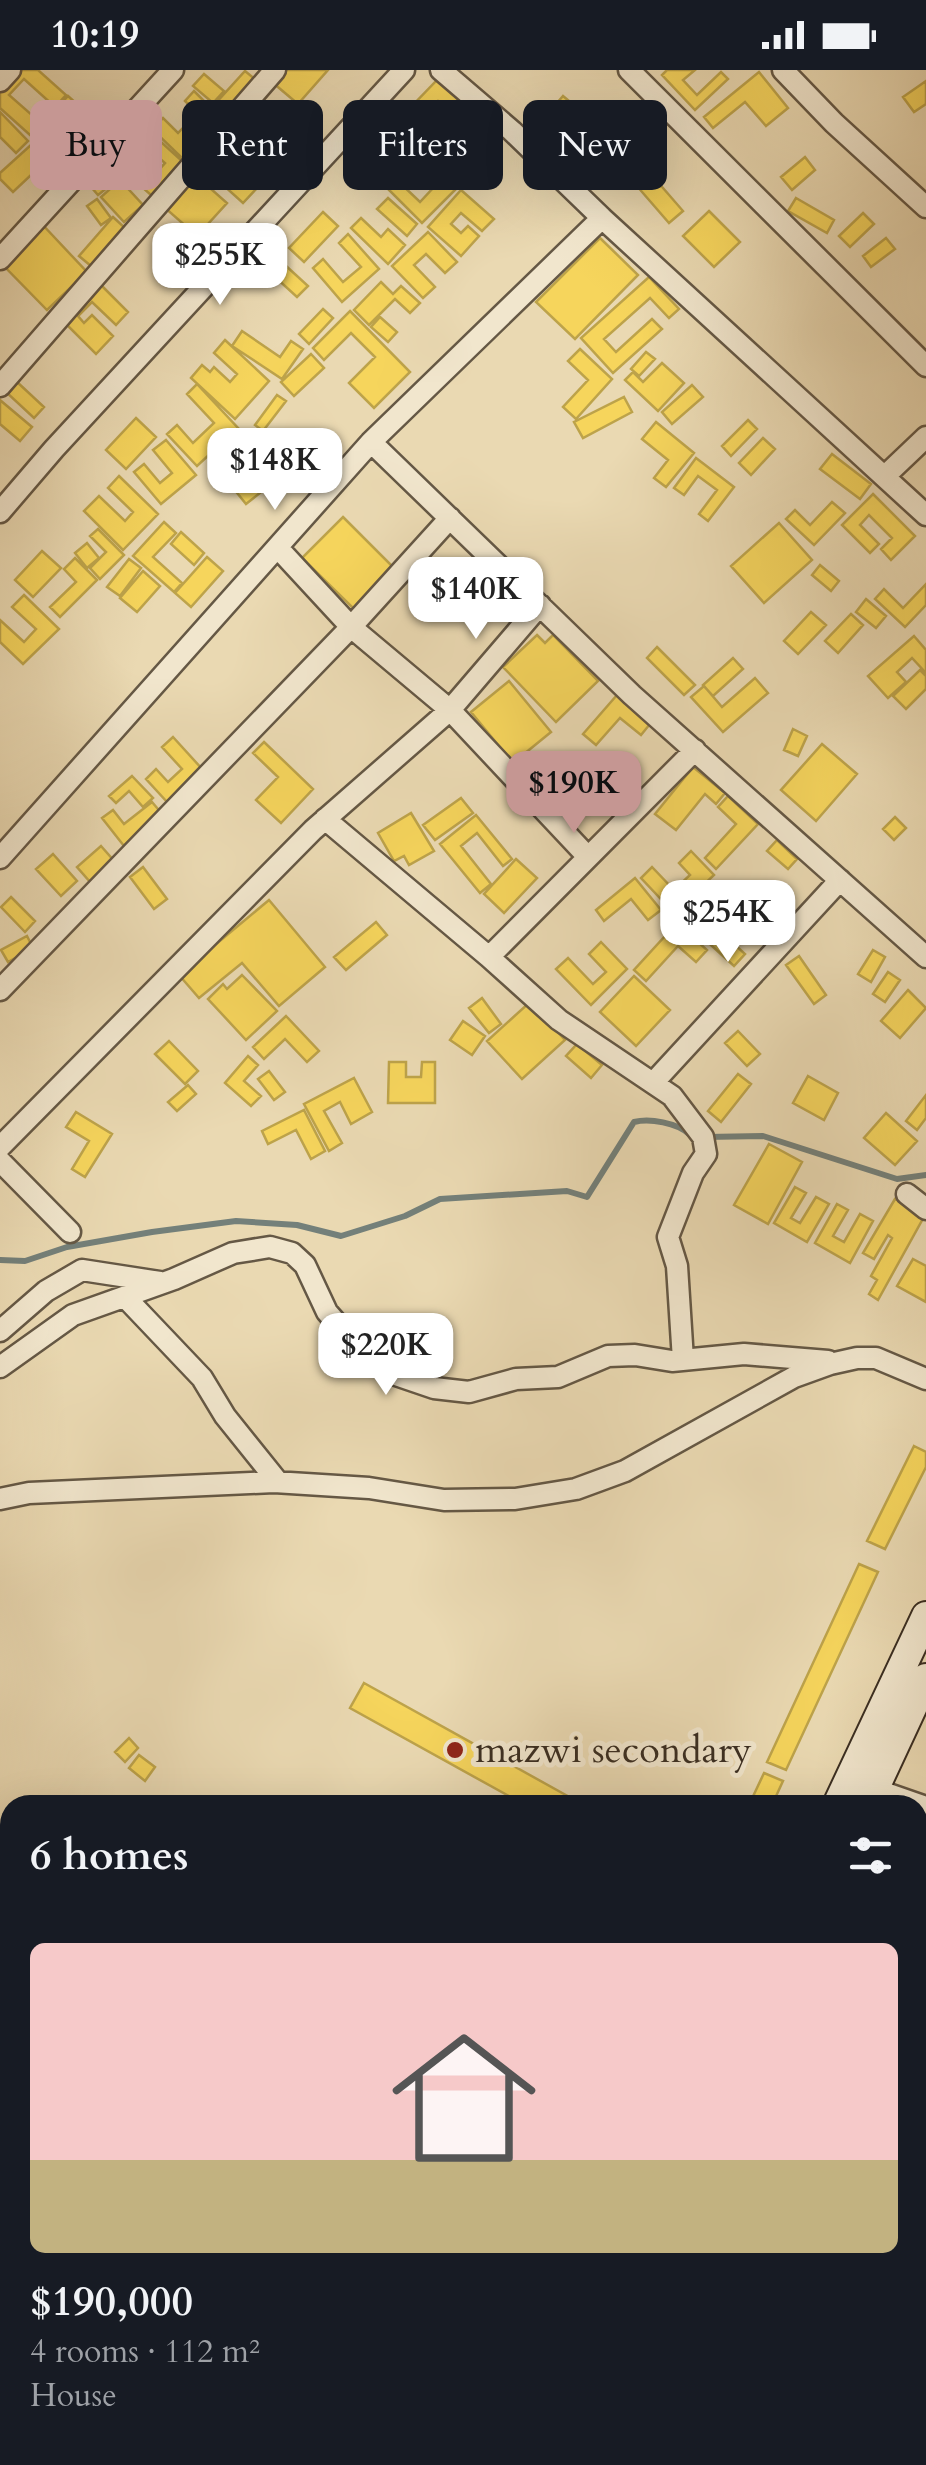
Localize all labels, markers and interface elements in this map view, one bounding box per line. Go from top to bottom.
text: 10:19 [50,9,139,61]
chip: Buy [30,100,162,190]
chip: Rent [182,100,323,190]
chip: Filters [343,100,503,190]
chip: New [523,100,667,190]
pin: $255K [150,223,290,308]
text: $255K [174,233,266,277]
pin: $148K [205,428,345,513]
text: $148K [229,438,321,482]
pin: $140K [406,557,546,642]
text: $140K [430,567,522,611]
pin: $190K [504,751,644,836]
text: $190K [528,761,620,805]
pin: $254K [658,880,798,965]
text: $254K [682,890,774,934]
pin: $220K [316,1313,456,1398]
text: $220K [340,1323,432,1367]
place label: mazwi secondary [475,1724,752,1776]
marker: mazwi secondary [444,1739,466,1761]
text: 6 homes [30,1827,188,1884]
icon: filters [843,1828,898,1883]
icon: home [374,2008,554,2188]
text: $190,000 [30,2273,193,2330]
text: 4 rooms · 112 m² [30,2330,260,2374]
text: House [30,2374,117,2418]

